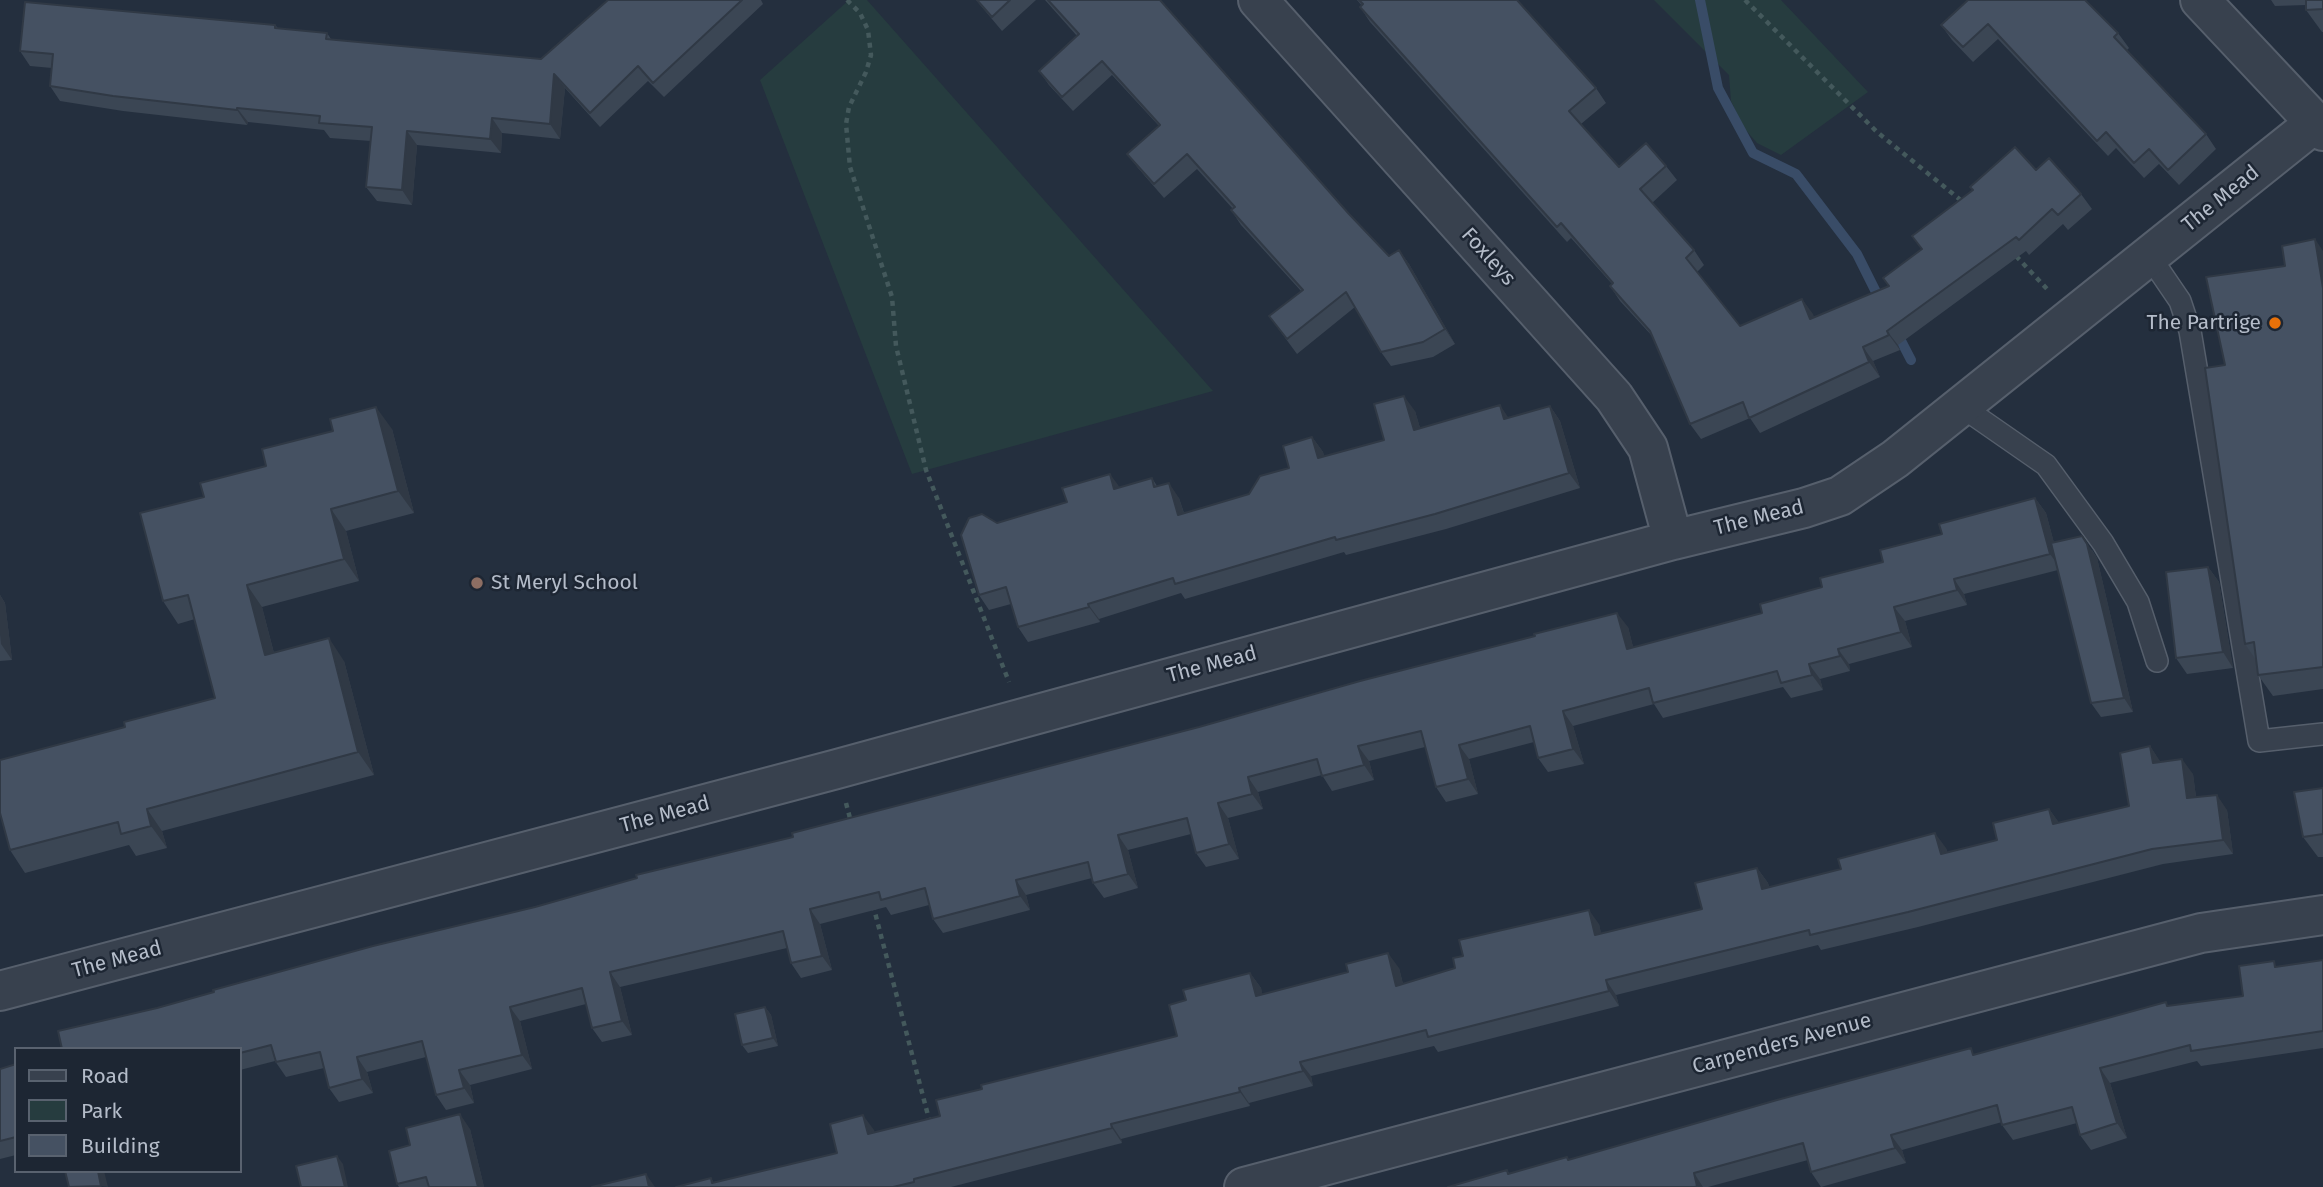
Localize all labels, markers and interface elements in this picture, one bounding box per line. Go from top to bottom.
street label: The Mead [2177,160,2265,238]
street label: Foxleys [1455,223,1521,291]
place label: The Partrige [2147,310,2261,336]
marker: The Partrige [2267,315,2283,331]
street label: The Mead [1711,495,1807,541]
place label: St Meryl School [491,570,638,596]
marker: St Meryl School [469,575,485,591]
street label: The Mead [1164,641,1260,689]
street label: The Mead [617,791,713,839]
street label: The Mead [69,936,165,984]
street label: Carpenders Avenue [1690,1008,1874,1080]
legend [14,1047,242,1173]
text: Road [81,1063,129,1089]
text: Park [81,1098,122,1124]
text: Building [81,1133,160,1159]

